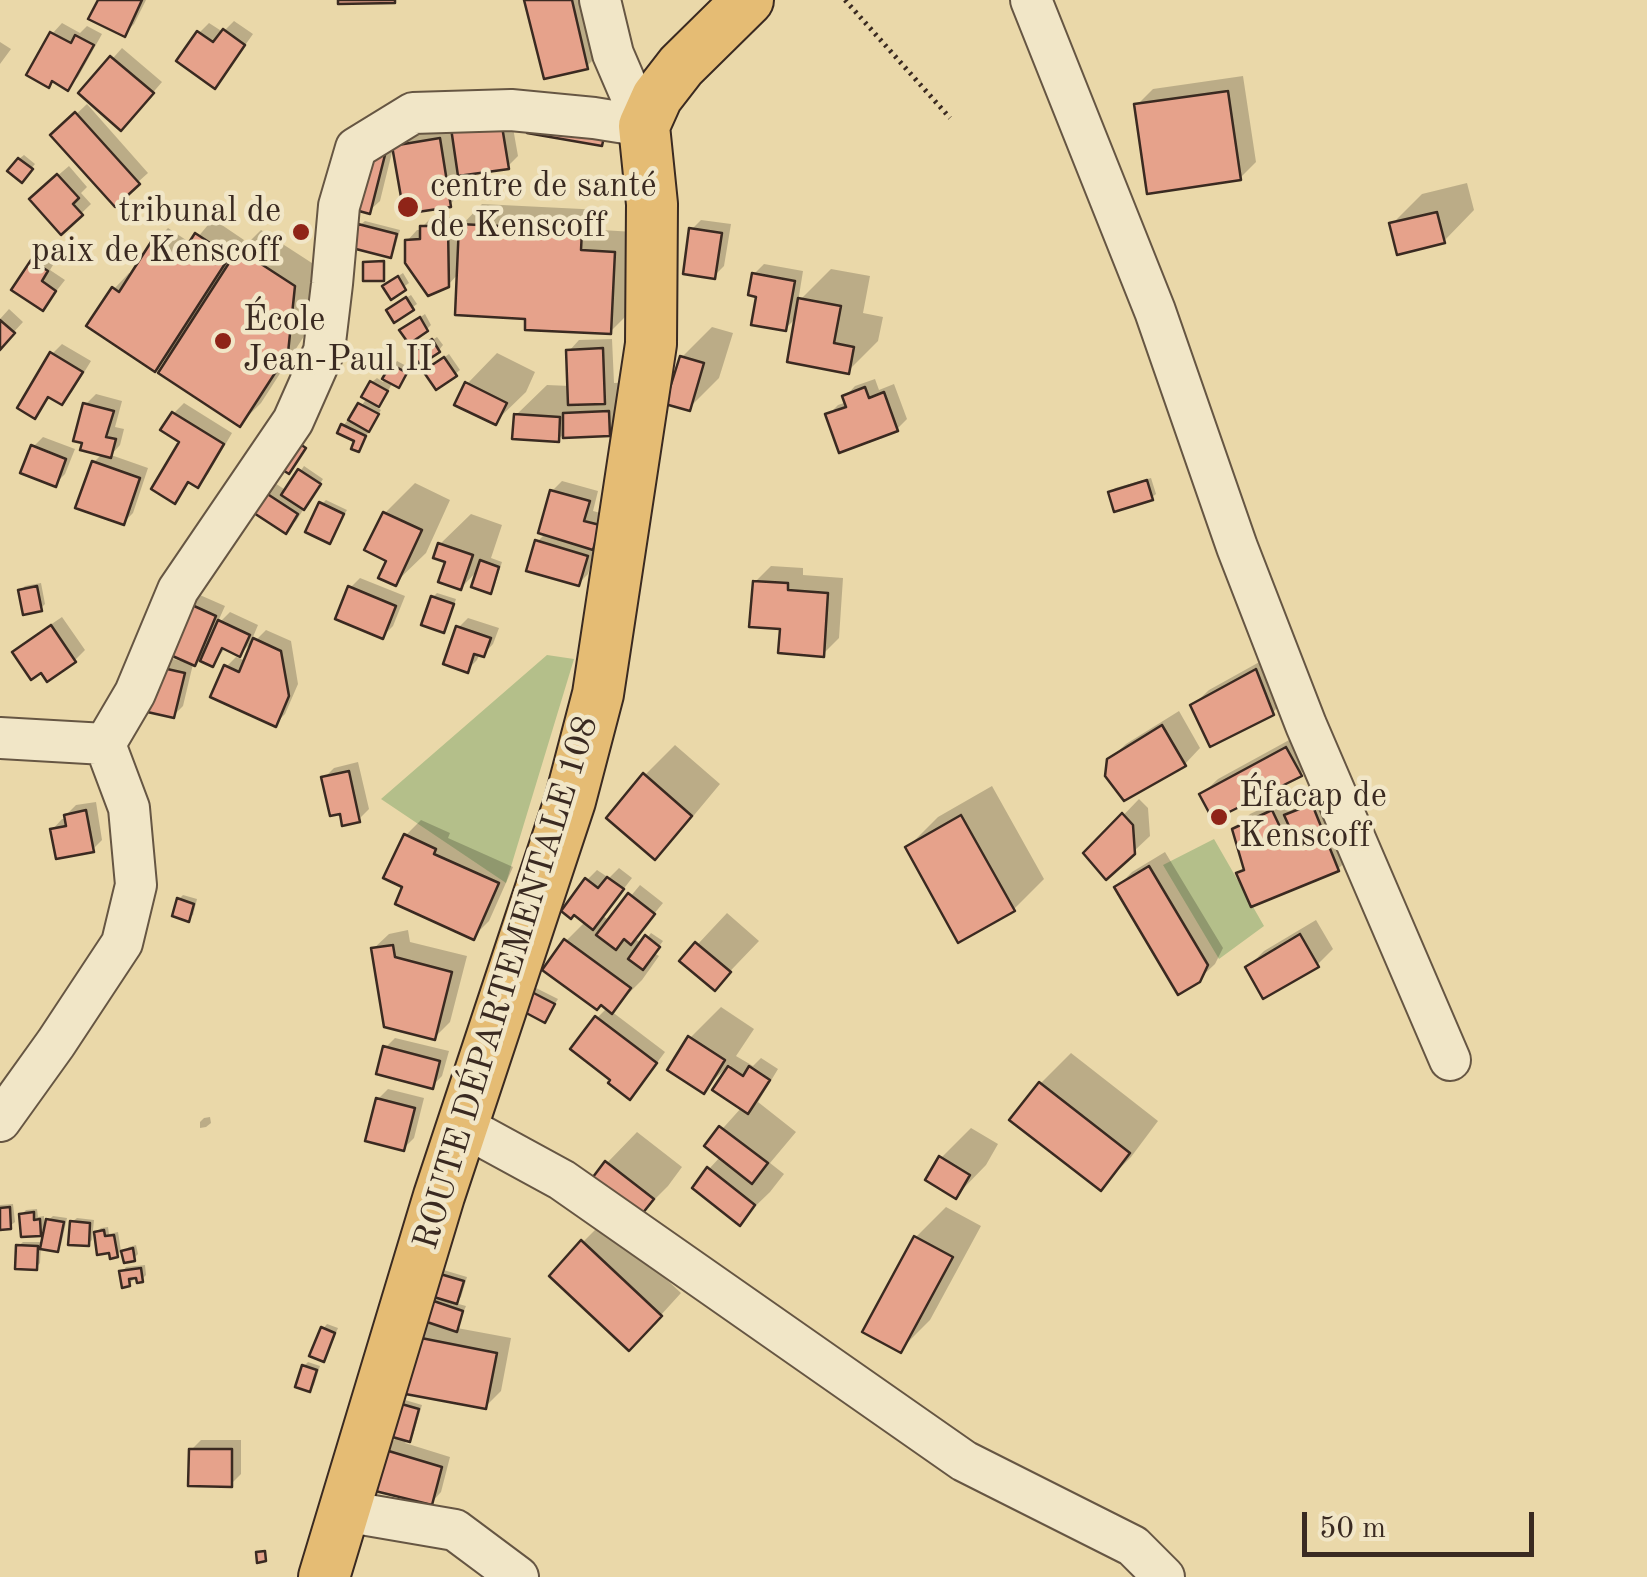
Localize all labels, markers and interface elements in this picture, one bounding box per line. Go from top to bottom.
place label: centre de santé de Kenscoff [430,166,657,248]
place label: tribunal de paix de Kenscoff [32,191,281,273]
marker: centre de santé de Kenscoff [395,194,421,220]
marker: tribunal de paix de Kenscoff [290,221,312,243]
place label: École Jean-Paul II [243,300,432,382]
marker: École Jean-Paul II [212,330,234,352]
street label: ROUTE DÉPARTEMENTALE 108 [406,711,608,1255]
place label: Éfacap de Kenscoff [1239,776,1387,858]
marker: Éfacap de Kenscoff [1208,806,1230,828]
scale bar [1307,1492,1540,1554]
text: 50 m [1319,1514,1386,1544]

